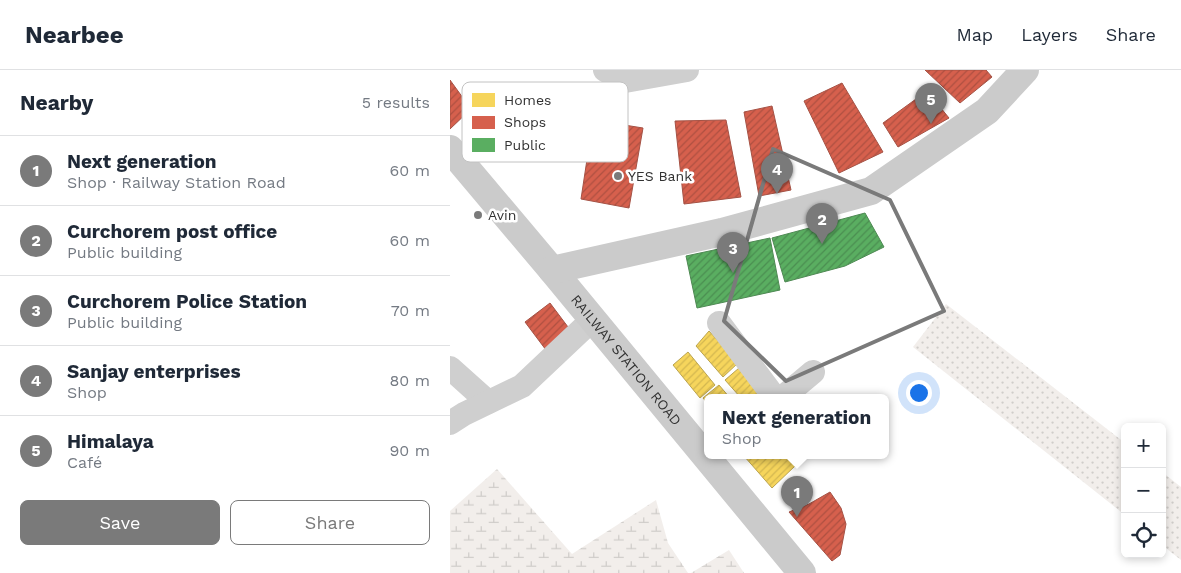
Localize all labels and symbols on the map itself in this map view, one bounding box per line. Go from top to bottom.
legend [462,82,628,162]
pin: 5 [915,83,947,124]
text: Homes [504,92,551,108]
text: Shops [504,114,546,130]
text: Public [504,137,546,153]
pin: 4 [761,153,793,194]
place label: YES Bank [628,168,692,184]
marker: YES Bank [612,170,624,182]
pin: 2 [806,203,838,244]
place label: Avin [488,207,516,223]
marker: Avin [472,209,484,221]
pin: 3 [717,232,749,273]
street label: RAILWAY STATION ROAD [568,292,685,428]
your location [906,380,932,406]
pin: 1 [781,476,813,517]

